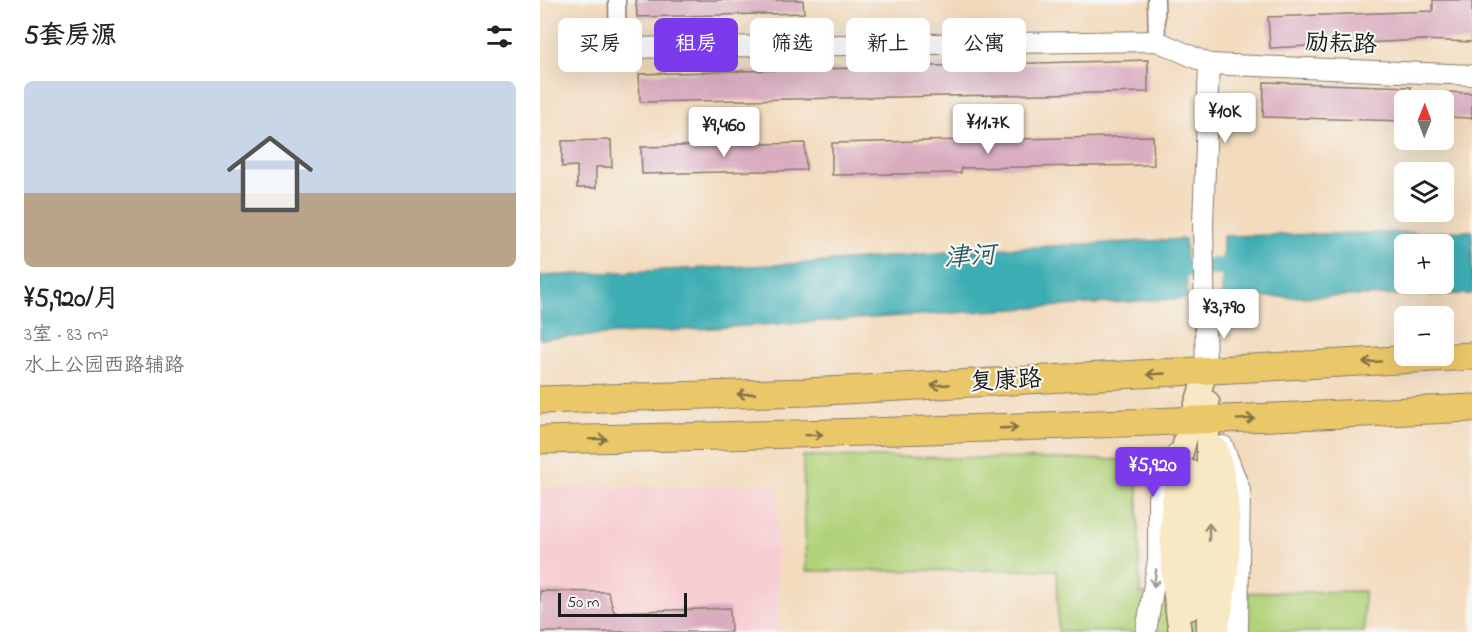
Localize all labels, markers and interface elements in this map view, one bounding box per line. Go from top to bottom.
text: 5套房源 [24,18,117,56]
chip: 买房 [558,18,642,72]
chip: 租房 [654,18,738,72]
chip: 筛选 [750,18,834,72]
chip: 新上 [846,18,930,72]
chip: 公寓 [942,18,1026,72]
icon: filters [483,20,516,53]
street label: 励耘路 [1304,26,1378,64]
north arrow [1394,90,1454,150]
map controls [1394,90,1454,366]
pin: ¥10K [1189,93,1261,144]
text: ¥10K [1209,98,1241,127]
pin: ¥11.7K [939,104,1037,155]
pin: ¥9,460 [675,107,773,158]
text: ¥11.7K [967,109,1009,138]
text: ¥9,460 [703,112,745,141]
icon: home [216,120,324,228]
button: layers [1394,162,1454,222]
button: + [1394,234,1454,294]
water label: 津河 [943,237,1001,279]
text: ¥5,920/月 [24,281,120,319]
pin: ¥3,790 [1175,289,1273,340]
text: ¥3,790 [1203,294,1245,323]
button: − [1394,306,1454,366]
text: 3室 · 83 m² [24,321,109,350]
text: 水上公园西路辅路 [24,352,184,381]
one-way arrow [1362,356,1382,367]
street label: 复康路 [969,363,1043,401]
one-way arrow [1147,368,1166,379]
one-way arrow [931,380,951,391]
one-way arrow [736,388,756,400]
one-way arrow [1236,414,1256,425]
one-way arrow [999,422,1019,434]
one-way arrow [804,429,824,440]
one-way arrow [588,433,608,445]
pin: ¥5,920 [1104,447,1202,498]
text: ¥5,920 [1129,452,1177,481]
one-way arrow [1203,522,1215,542]
one-way arrow [1150,568,1161,588]
scale bar [558,590,687,618]
text: 50 m [567,591,599,615]

